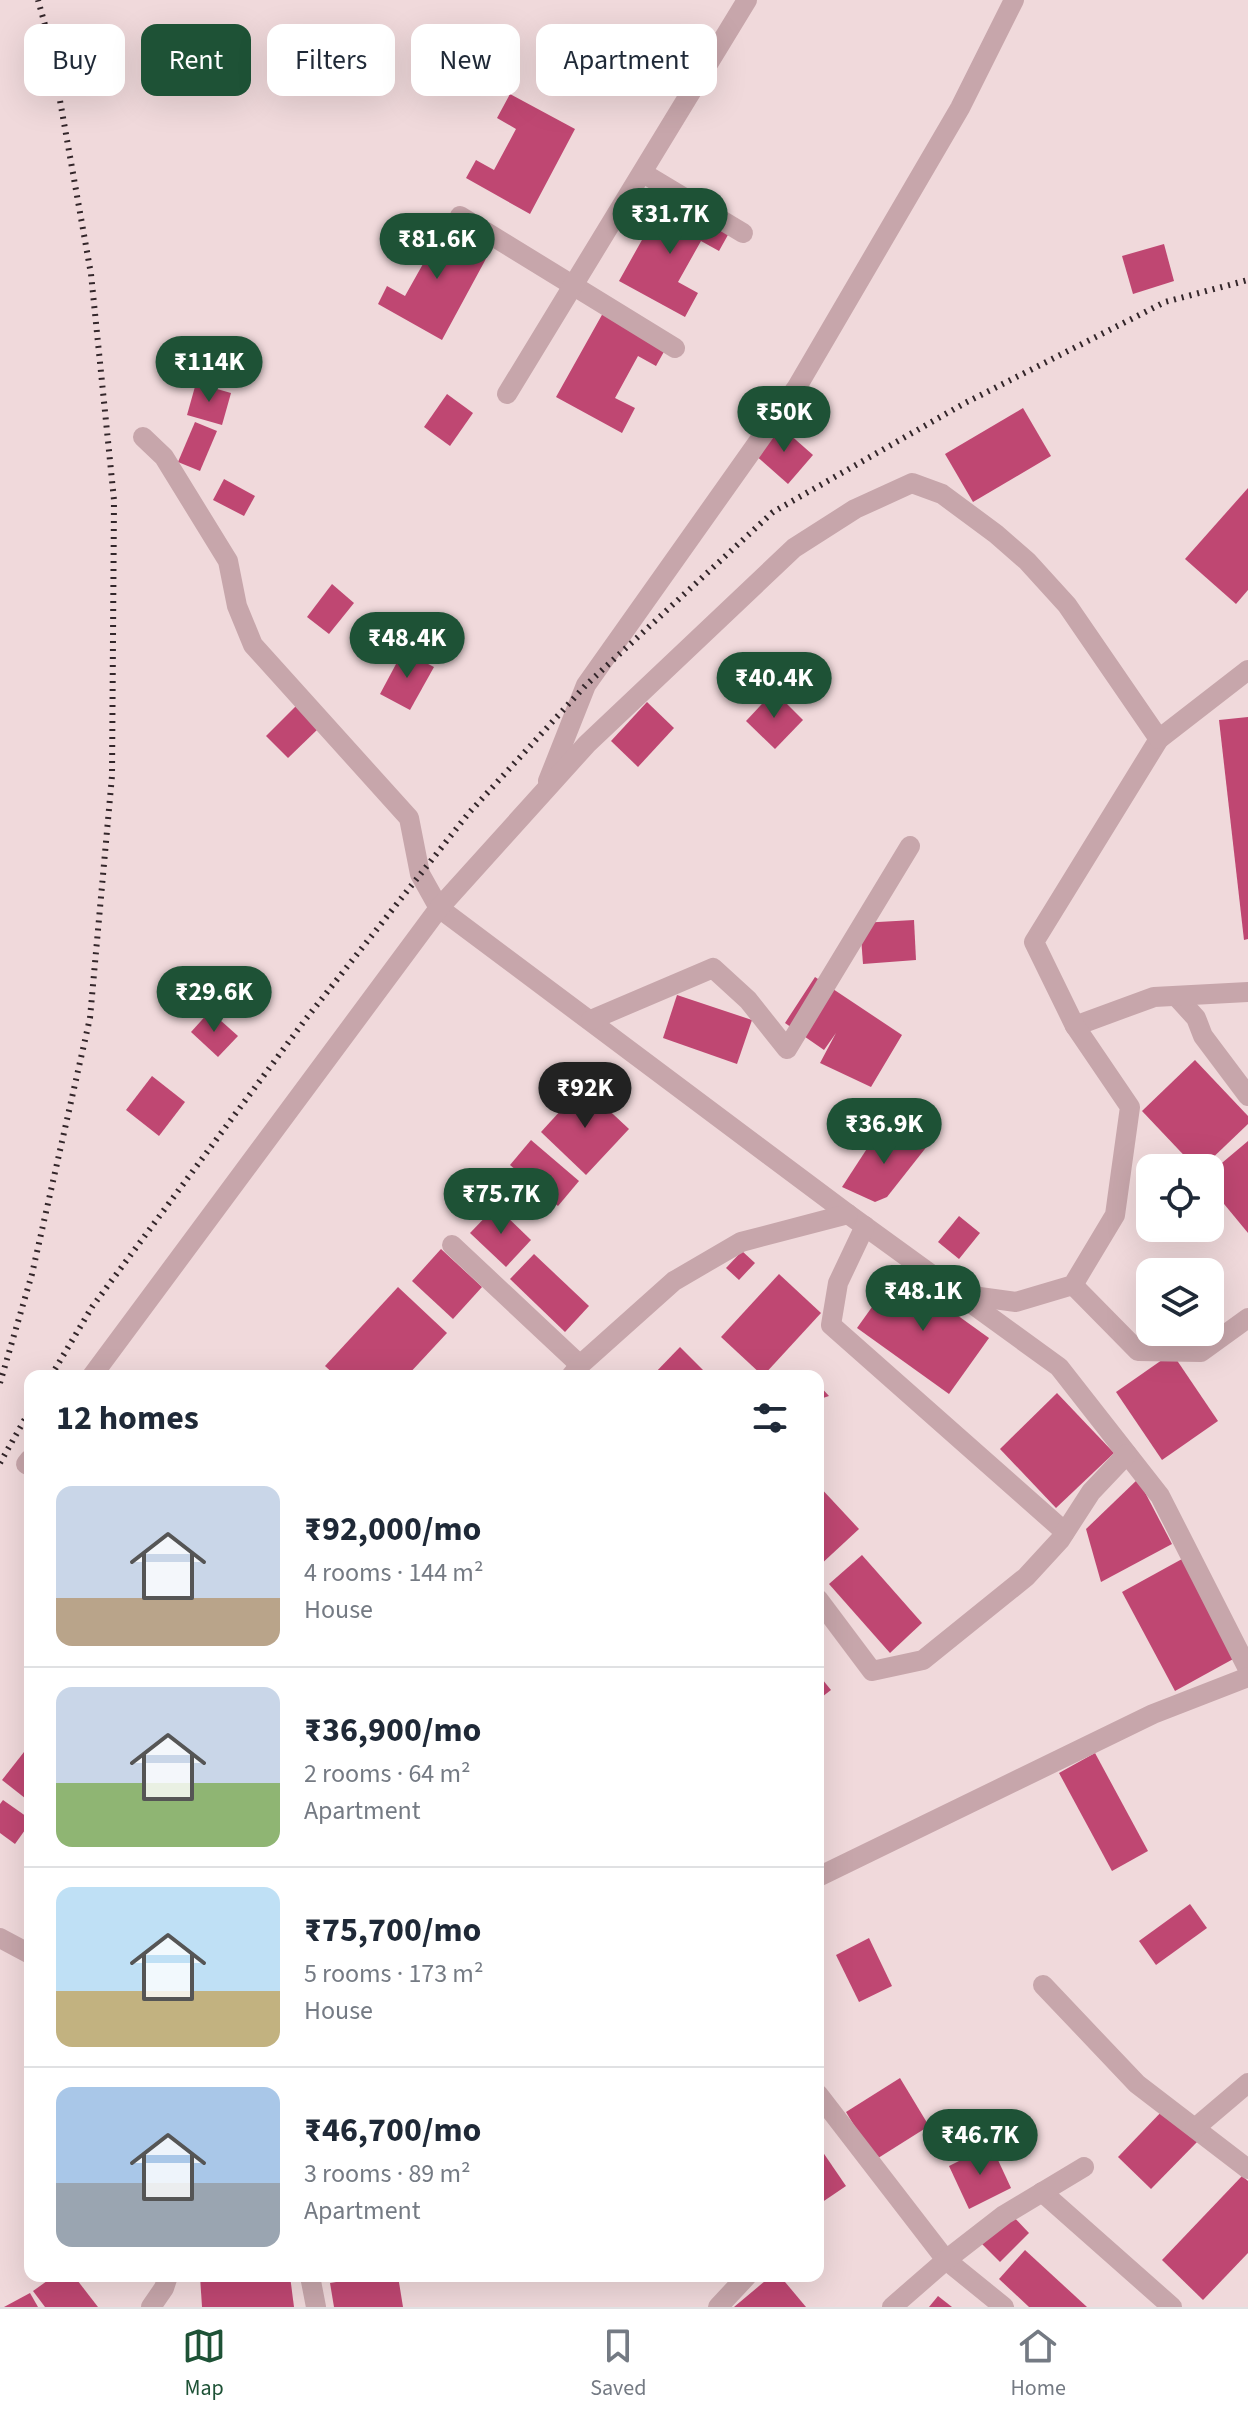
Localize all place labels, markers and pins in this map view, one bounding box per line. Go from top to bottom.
pin: ₹31.7K [605,188,735,256]
pin: ₹81.6K [372,213,502,281]
pin: ₹114K [153,336,265,404]
pin: ₹50K [737,386,831,454]
pin: ₹48.4K [342,612,472,680]
pin: ₹40.4K [709,652,839,720]
pin: ₹29.6K [149,966,279,1034]
pin: ₹92K [538,1062,632,1130]
pin: ₹36.9K [819,1098,949,1166]
pin: ₹75.7K [436,1168,566,1236]
pin: ₹48.1K [858,1265,988,1333]
pin: ₹46.7K [915,2109,1045,2177]

